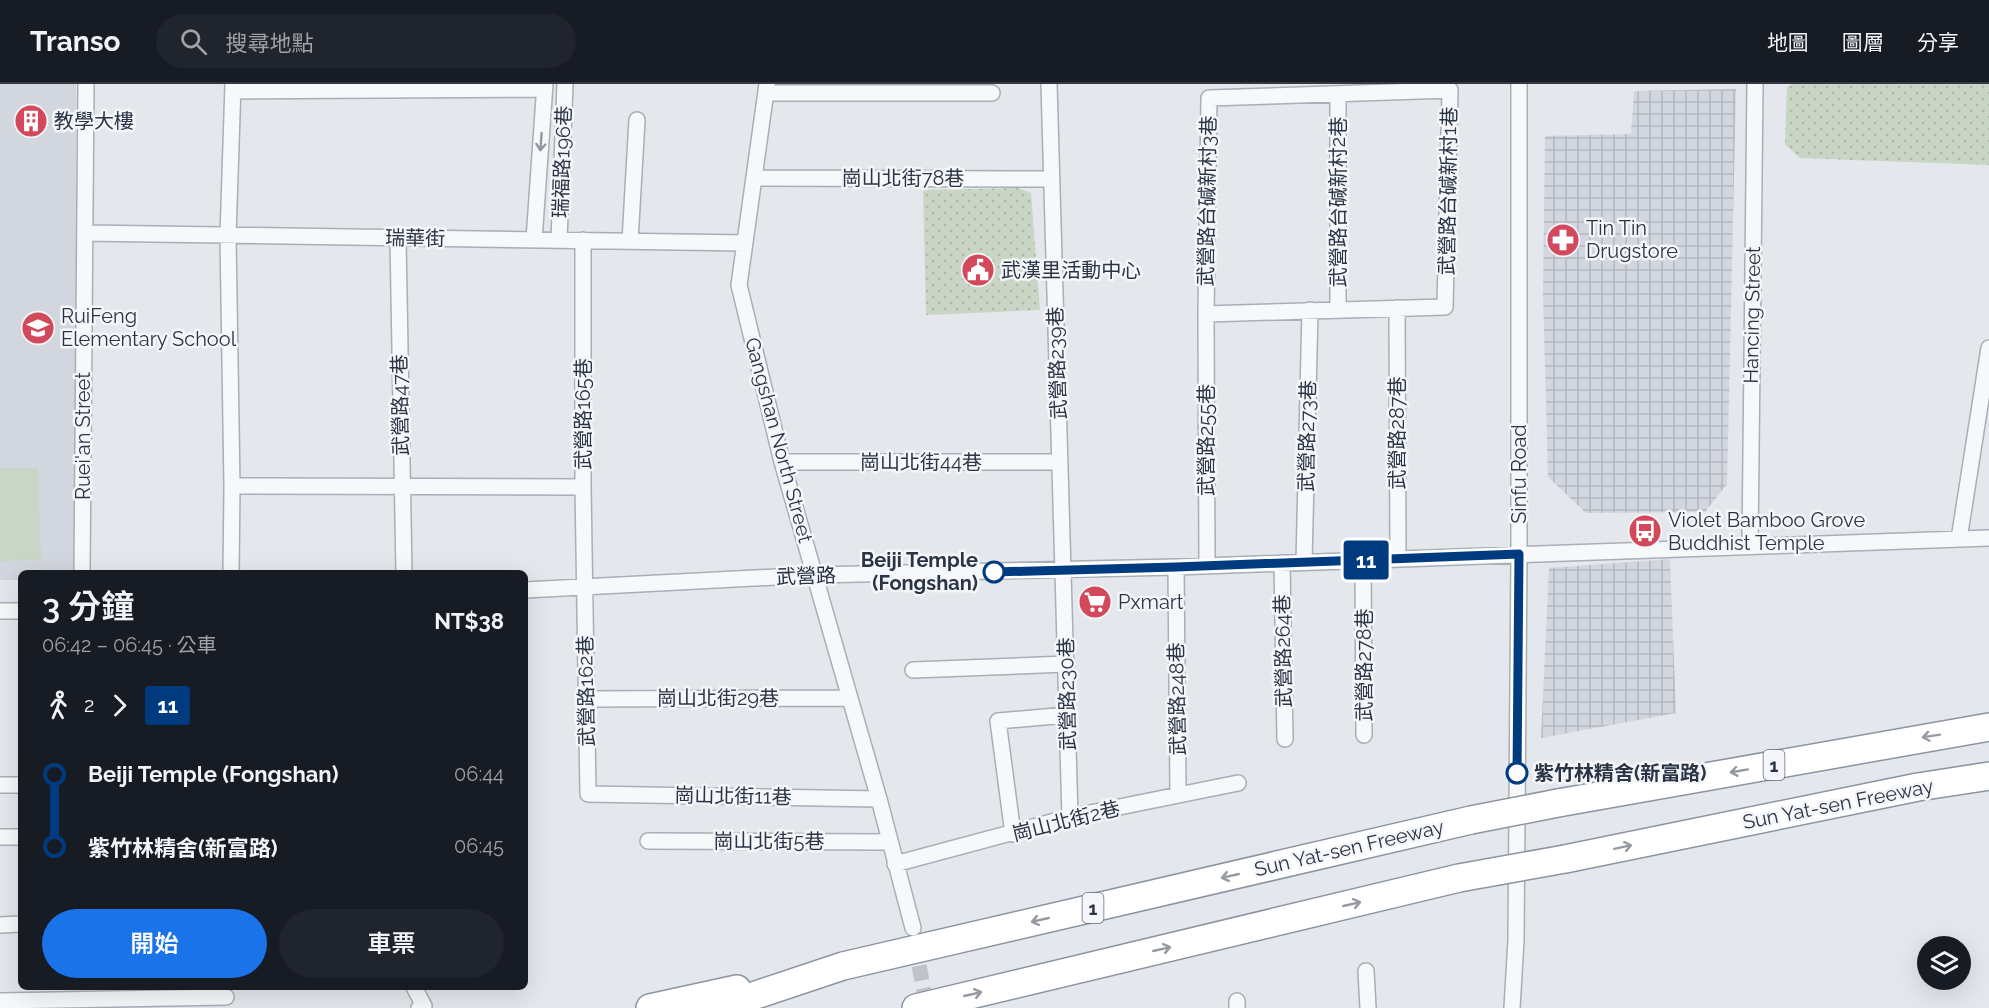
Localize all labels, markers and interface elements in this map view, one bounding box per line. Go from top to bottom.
search box [156,14,576,68]
text: Transo [30,25,120,58]
icon: search [177,25,210,58]
text: 搜尋地點 [225,30,314,56]
text: 地圖 [1767,30,1809,55]
text: 圖層 [1842,30,1884,55]
text: 分享 [1917,30,1959,55]
building icon: 教學大樓 [13,103,49,139]
street label: 瑞福路196巷 [548,105,576,219]
street label: 武營路台碱新村1巷 [1435,107,1461,275]
place label: 教學大樓 [54,109,134,133]
street label: 武營路台碱新村3巷 [1194,115,1220,287]
street label: 武營路台碱新村2巷 [1326,117,1350,287]
one-way arrow [535,132,546,152]
street label: 崗山北街78巷 [842,166,964,190]
place label: Tin Tin Drugstore [1586,216,1678,263]
pharmacy icon: Tin Tin Drugstore [1545,222,1581,258]
street label: 瑞華街 [385,225,445,251]
street label: Hancing Street [1739,246,1765,384]
public building icon: 武漢里活動中心 [960,252,996,288]
place label: 武漢里活動中心 [1001,258,1141,282]
place label: RuiFeng Elementary School [61,304,237,351]
street label: 武營路239巷 [1043,306,1071,420]
school or university icon: RuiFeng Elementary School [20,310,56,346]
street label: Gangshan North Street [740,335,818,545]
street label: 武營路47巷 [387,354,413,456]
street label: 武營路165巷 [571,358,595,470]
street label: Ruei'an Street [71,372,95,500]
street label: 武營路287巷 [1385,377,1409,489]
street label: 武營路273巷 [1294,380,1320,492]
street label: 武營路255巷 [1194,384,1218,496]
street label: Sinfu Road [1507,424,1531,524]
street label: 崗山北街44巷 [860,450,982,474]
place label: Violet Bamboo Grove Buddhist Temple [1668,508,1865,555]
bus stop icon: Violet Bamboo Grove Buddhist Temple [1627,513,1663,549]
line badge: 11 [1339,540,1393,580]
place label: Beiji Temple (Fongshan) [861,548,978,595]
text: 11 [1356,548,1376,573]
marker: Beiji Temple (Fongshan) [983,561,1005,583]
street label: 武營路 [776,563,836,589]
supermarket icon: Pxmart [1077,584,1113,620]
text: 3 分鐘 [42,587,134,626]
place label: Pxmart [1118,590,1184,614]
street label: 武營路264巷 [1270,594,1296,708]
text: NT$38 [434,608,504,634]
street label: 武營路278巷 [1352,609,1376,721]
text: 06:42 – 06:45 · 公車 [42,633,217,657]
street label: 武營路162巷 [573,635,599,747]
street label: 武營路230巷 [1054,637,1080,751]
street label: 武營路248巷 [1164,642,1190,756]
street label: 崗山北街29巷 [657,686,779,710]
icon: walk [42,689,75,722]
icon: forward [103,689,136,722]
text: 2 [84,693,94,717]
text: 11 [157,693,178,718]
one-way arrow [1922,731,1942,742]
road number: 1 [1764,750,1784,780]
text: Beiji Temple (Fongshan) [88,761,338,787]
place label: 紫竹林精舍(新富路) [1534,761,1706,785]
text: 06:44 [454,762,504,786]
marker: 紫竹林精舍(新富路) [1506,762,1528,784]
one-way arrow [1730,766,1750,777]
street label: Sun Yat-sen Freeway [1741,774,1936,834]
street label: 崗山北街11巷 [674,783,792,809]
street label: 崗山北街2巷 [1010,796,1122,846]
street label: Sun Yat-sen Freeway [1252,814,1446,881]
street label: 崗山北街5巷 [714,829,824,853]
text: 06:45 [454,834,504,858]
text: 紫竹林精舍(新富路) [88,835,278,861]
one-way arrow [1612,841,1632,852]
one-way arrow [1221,871,1240,882]
road number: 1 [1082,893,1104,923]
one-way arrow [1342,897,1361,909]
button: 開始 [42,909,267,978]
button: 車票 [279,909,504,978]
one-way arrow [1031,915,1050,927]
map controls [1917,936,1971,990]
button: layers [1917,936,1971,990]
one-way arrow [1153,943,1172,955]
one-way arrow [963,988,982,1000]

